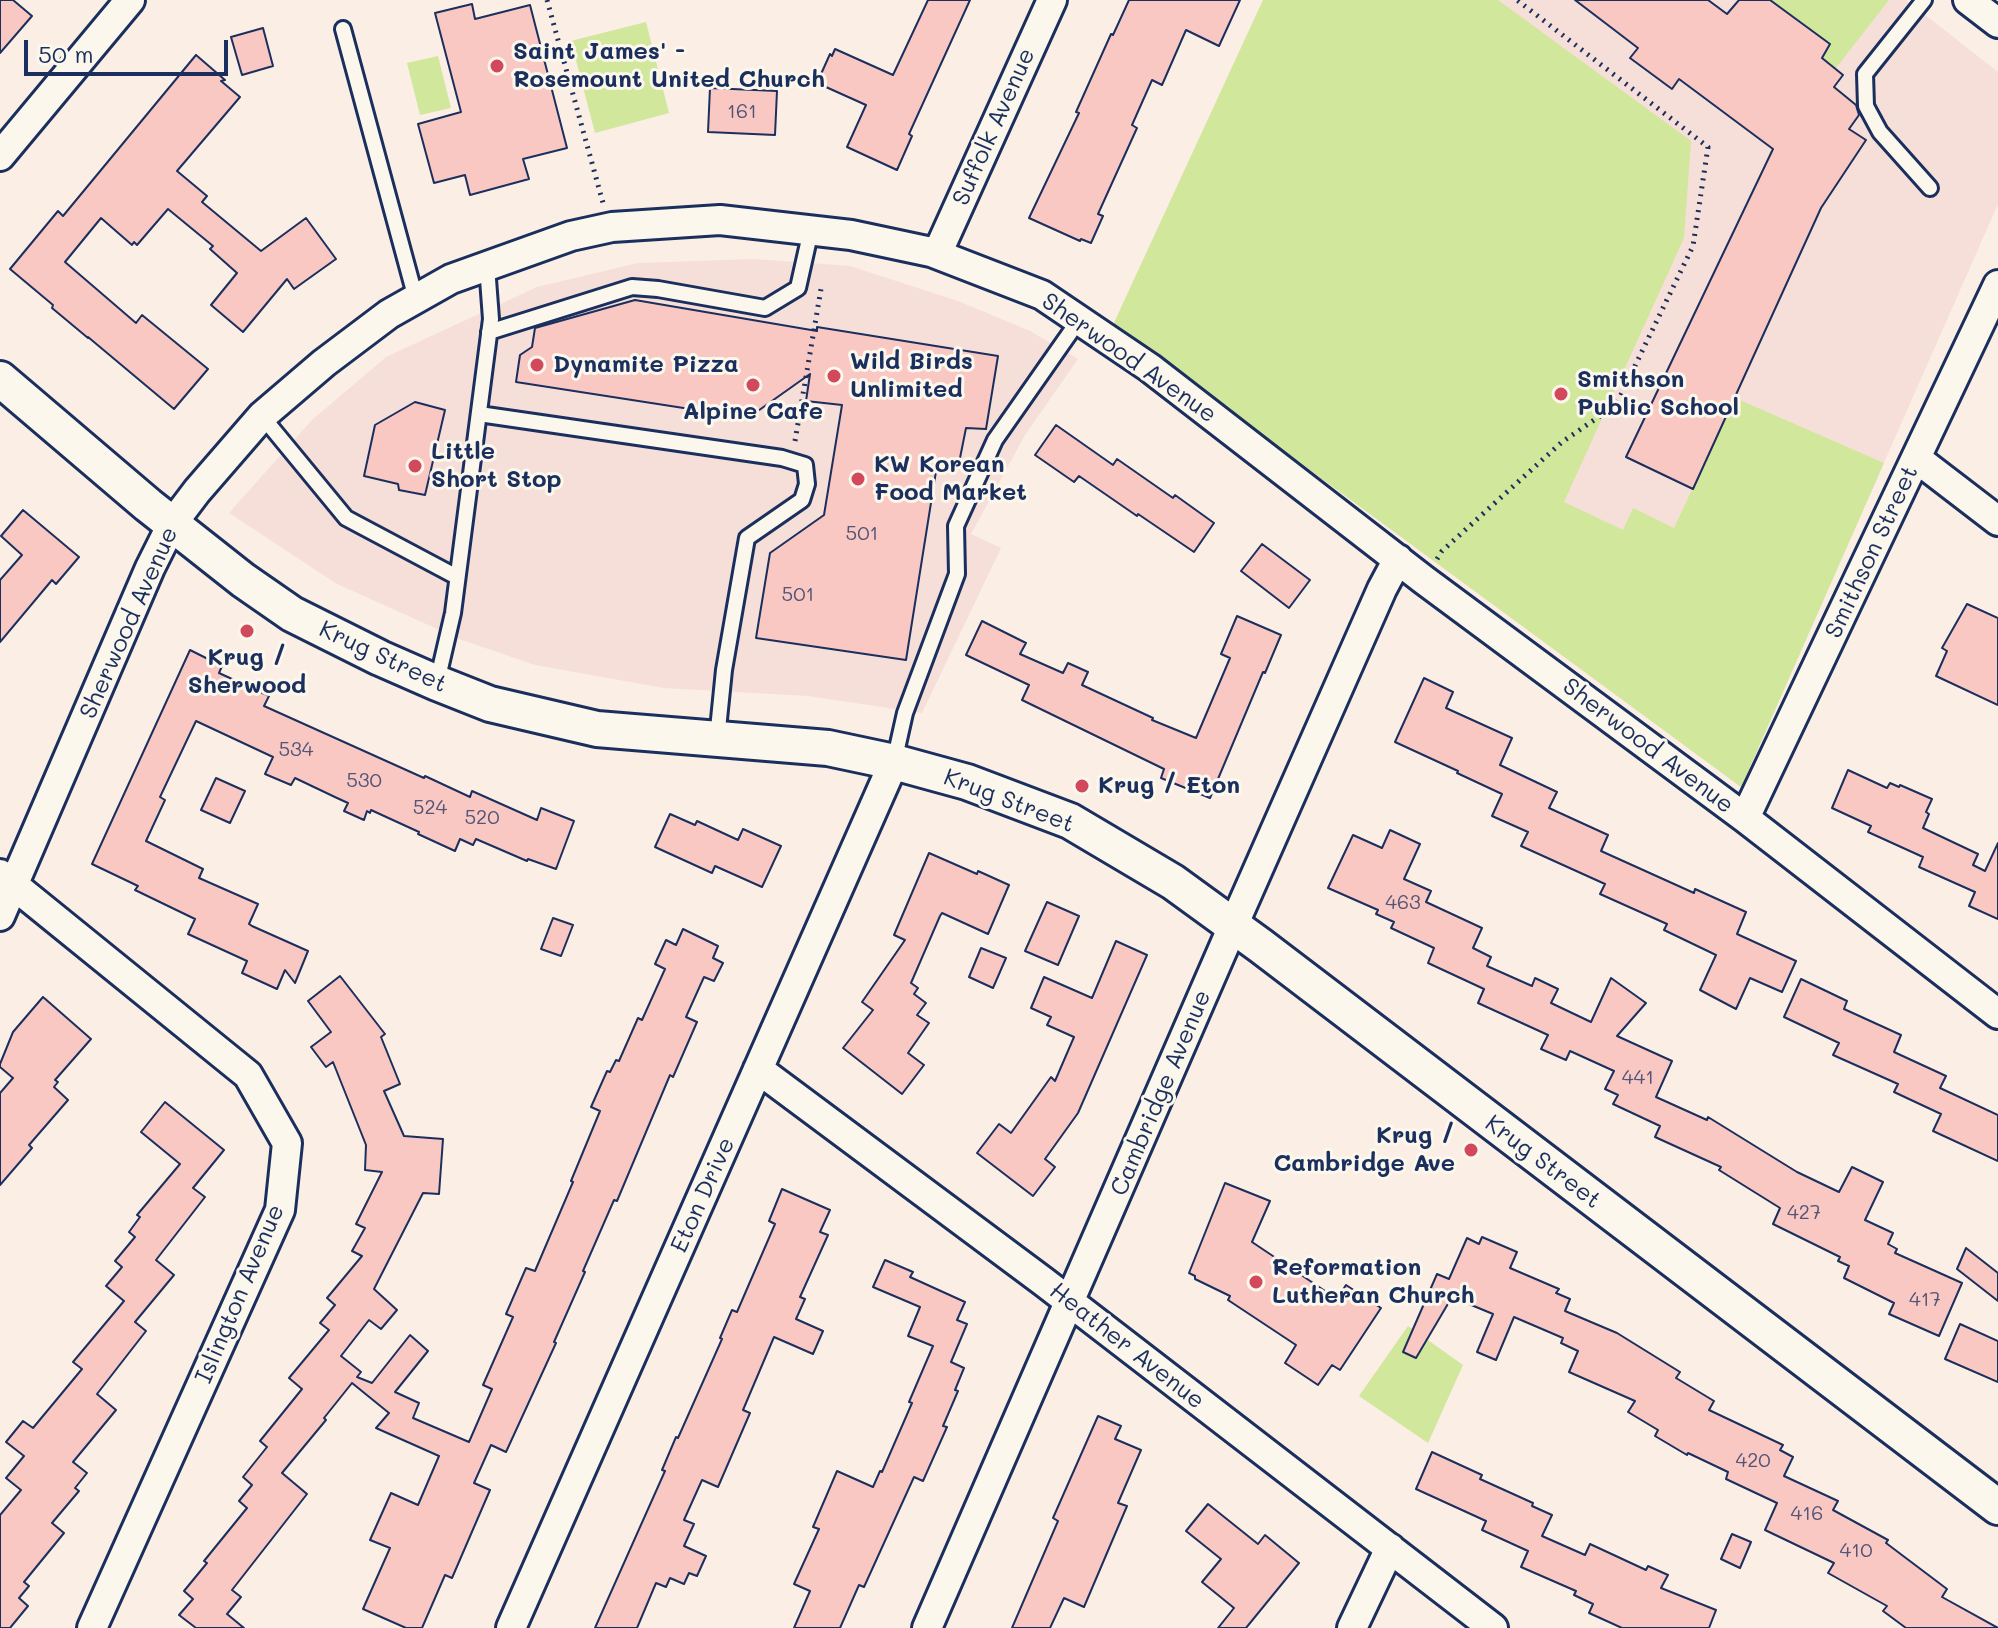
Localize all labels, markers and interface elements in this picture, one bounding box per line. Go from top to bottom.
scale bar [28,24,232,74]
text: 50 m [38,38,94,69]
place label: Saint James' - Rosemount United Church [513,38,825,94]
street label: Suffolk Avenue [946,44,1042,210]
marker: Saint James' - Rosemount United Church [488,57,506,75]
house number: 161 [727,100,757,124]
street label: Sherwood Avenue [1036,287,1222,429]
place label: Wild Birds Unlimited [850,348,973,404]
place label: Dynamite Pizza [553,351,739,379]
marker: Dynamite Pizza [528,356,546,374]
place label: Smithson Public School [1577,366,1739,422]
marker: Wild Birds Unlimited [825,367,843,385]
marker: Alpine Cafe [744,376,762,394]
marker: Smithson Public School [1552,385,1570,403]
place label: Alpine Cafe [683,398,823,426]
place label: Little Short Stop [431,438,562,494]
place label: KW Korean Food Market [874,451,1027,507]
marker: Little Short Stop [406,457,424,475]
street label: Smithson Street [1819,461,1925,643]
marker: KW Korean Food Market [849,470,867,488]
house number: 501 [846,522,878,546]
street label: Sherwood Avenue [74,523,184,723]
house number: 501 [782,583,814,607]
street label: Krug Street [314,615,452,699]
marker: Krug / Sherwood [238,622,256,640]
place label: Krug / Sherwood [188,644,306,700]
street label: Sherwood Avenue [1557,672,1739,820]
house number: 534 [278,738,314,762]
street label: Krug Street [940,763,1078,839]
house number: 530 [346,769,382,793]
place label: Krug / Eton [1098,772,1240,800]
marker: Krug / Eton [1073,777,1091,795]
house number: 524 [413,796,447,820]
house number: 520 [464,806,500,830]
house number: 463 [1385,891,1421,915]
street label: Cambridge Avenue [1105,986,1217,1200]
house number: 441 [1622,1066,1654,1090]
street label: Krug Street [1479,1109,1607,1215]
place label: Krug / Cambridge Ave [1273,1122,1455,1178]
street label: Eton Drive [665,1133,741,1257]
marker: Krug / Cambridge Ave [1462,1141,1480,1159]
street label: Islington Avenue [189,1200,291,1388]
house number: 427 [1787,1201,1821,1225]
place label: Reformation Lutheran Church [1272,1254,1475,1310]
marker: Reformation Lutheran Church [1247,1273,1265,1291]
street label: Heather Avenue [1044,1277,1210,1415]
house number: 417 [1909,1288,1941,1312]
house number: 420 [1735,1449,1771,1473]
house number: 416 [1791,1502,1823,1526]
house number: 410 [1839,1539,1873,1563]

